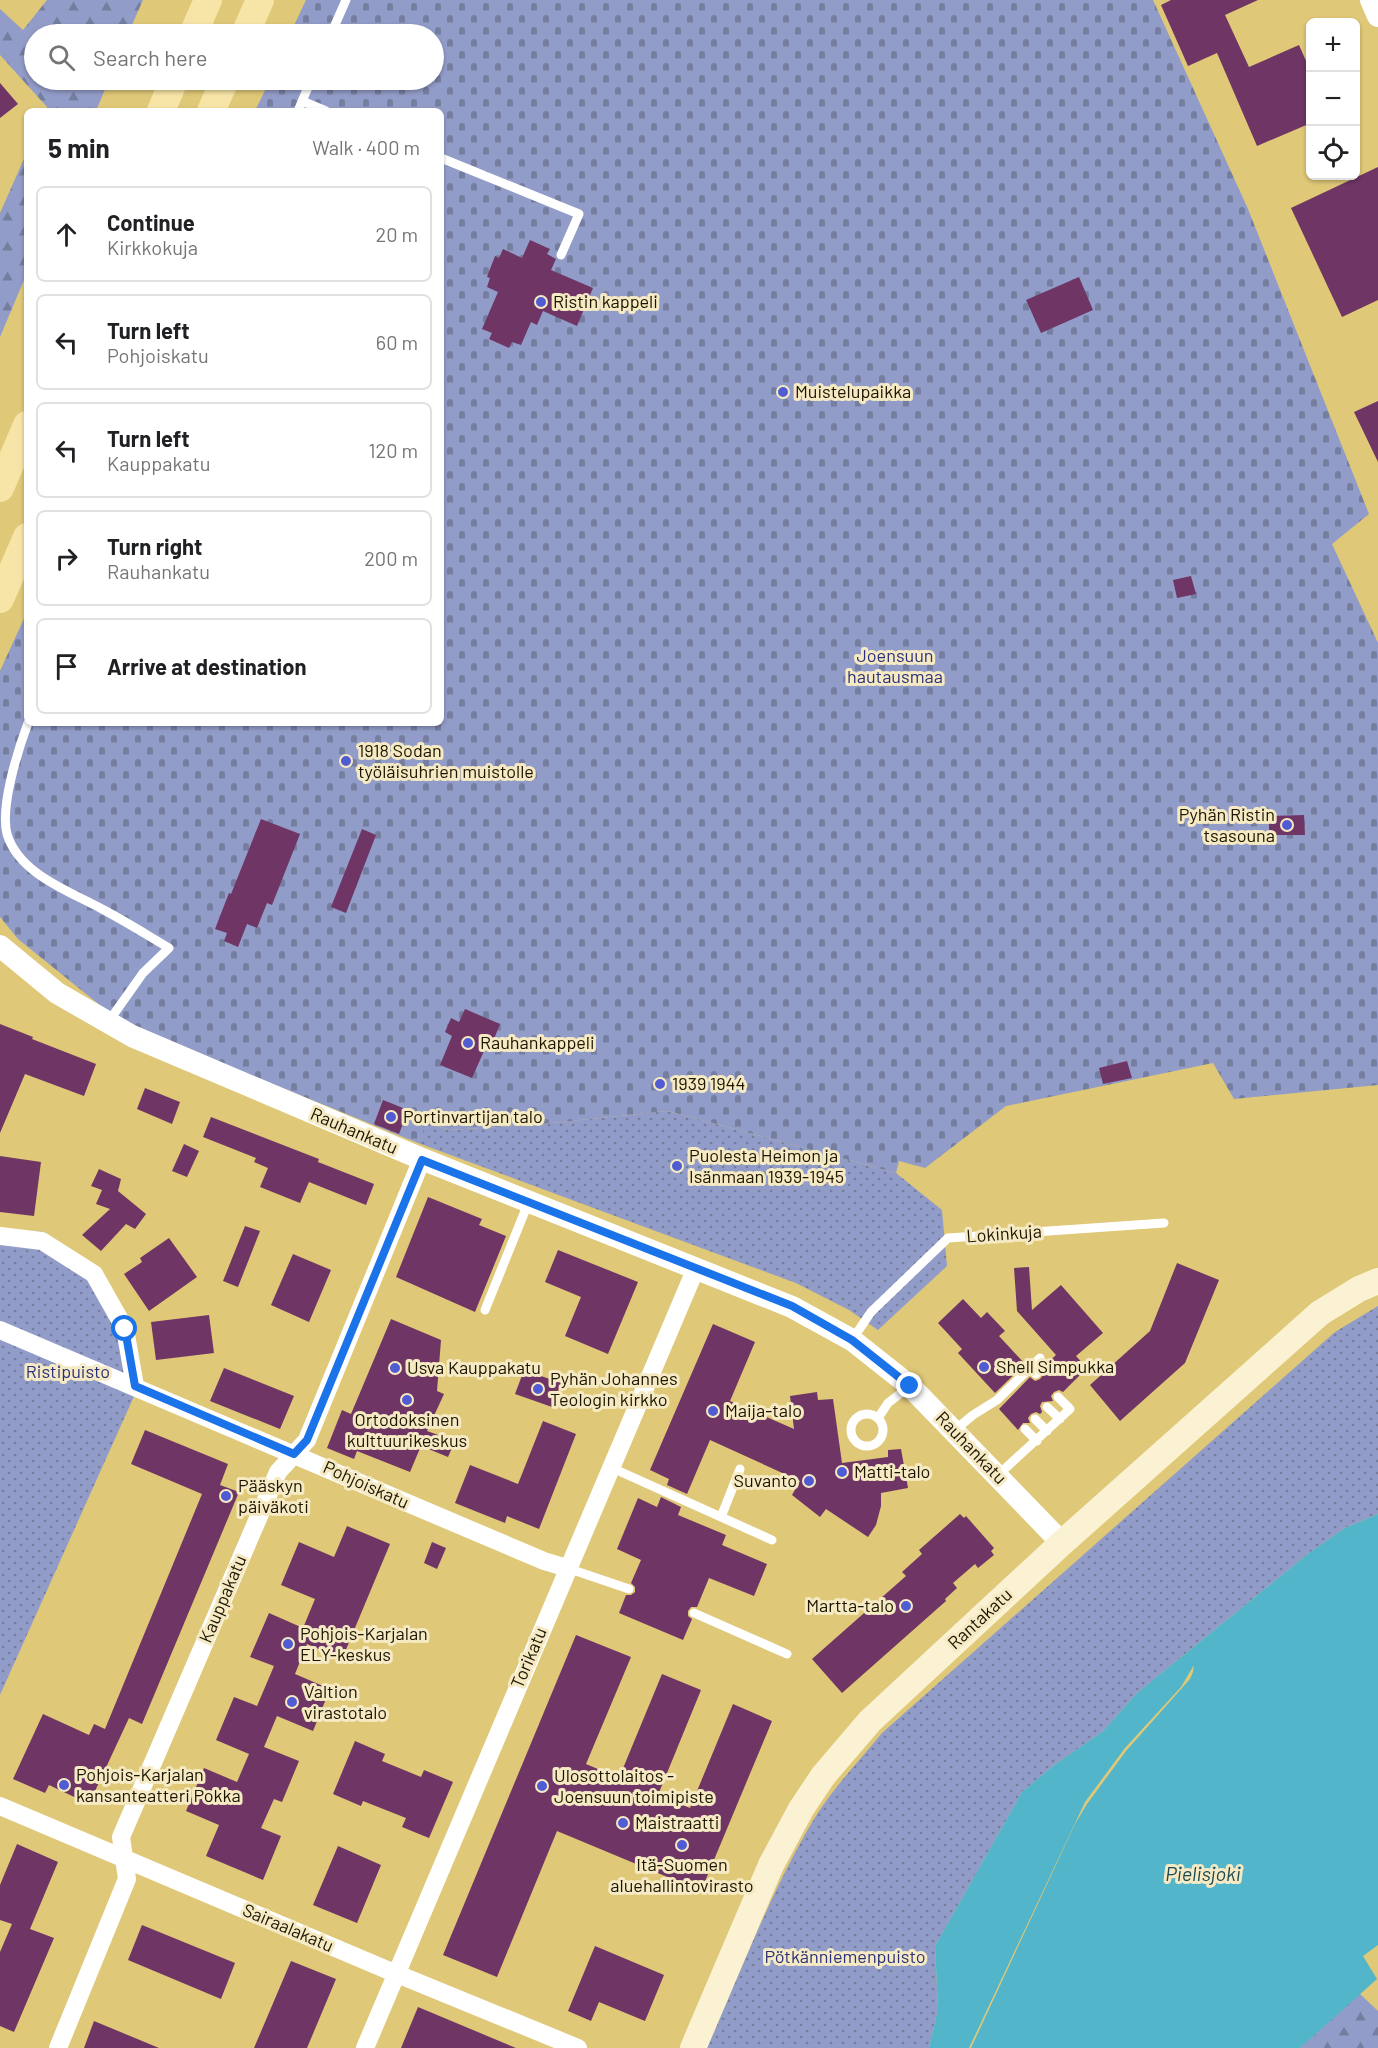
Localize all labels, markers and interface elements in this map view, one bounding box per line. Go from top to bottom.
map controls [1306,18,1360,180]
button: + [1306,18,1360,72]
search box [24,24,444,90]
icon: search [45,41,78,74]
text: Search here [93,44,207,70]
button: − [1306,72,1360,126]
button: locate [1306,126,1360,180]
text: 5 min [48,132,110,163]
text: Walk · 400 m [312,135,420,159]
text: Continue [107,209,195,235]
icon: ahead [50,218,83,251]
text: 20 m [375,222,418,246]
text: Kirkkokuja [107,235,198,259]
place label: Ristin kappeli [553,290,658,312]
marker: Ristin kappeli [534,295,548,309]
text: Turn left [107,317,190,343]
icon: left [50,326,83,359]
text: 60 m [376,330,418,354]
text: Pohjoiskatu [107,343,209,367]
place label: Muistelupaikka [795,380,911,402]
marker: Muistelupaikka [776,385,790,399]
text: Turn left [107,425,190,451]
icon: left [50,434,83,467]
text: 120 m [368,438,418,462]
text: Kauppakatu [107,451,210,475]
text: Turn right [107,533,202,559]
icon: right [50,542,83,575]
text: 200 m [364,546,418,570]
text: Rauhankatu [107,559,210,583]
park label: Joensuun hautausmaa [847,644,943,687]
icon: arrive [50,650,83,683]
text: Arrive at destination [107,653,306,679]
place label: 1918 Sodan työläisuhrien muistolle [358,739,534,782]
marker: 1918 Sodan työläisuhrien muistolle [339,754,353,768]
place label: Pyhän Ristin tsasouna [1179,803,1275,846]
marker: Pyhän Ristin tsasouna [1280,818,1294,832]
place label: Rauhankappeli [480,1031,595,1053]
marker: Rauhankappeli [461,1036,475,1050]
place label: 1939 1944 [672,1072,745,1094]
marker: 1939 1944 [653,1077,667,1091]
street label: Rauhankatu [307,1102,401,1158]
place label: Portinvartijan talo [403,1105,543,1127]
marker: Portinvartijan talo [384,1110,398,1124]
place label: Puolesta Heimon ja Isänmaan 1939-1945 [689,1144,844,1187]
marker: Puolesta Heimon ja Isänmaan 1939-1945 [670,1159,684,1173]
street label: Lokinkuja [965,1219,1042,1247]
route start [111,1315,137,1341]
place label: Shell Simpukka [996,1355,1114,1377]
place label: Usva Kauppakatu [407,1356,541,1378]
park label: Ristipuisto [26,1360,110,1382]
marker: Shell Simpukka [977,1360,991,1374]
marker: Usva Kauppakatu [388,1361,402,1375]
place label: Pyhän Johannes Teologin kirkko [550,1367,678,1410]
route end [896,1372,922,1398]
marker: Pyhän Johannes Teologin kirkko [531,1382,545,1396]
marker: Ortodoksinen kulttuurikeskus [400,1393,414,1407]
place label: Maija-talo [725,1399,802,1421]
marker: Maija-talo [706,1404,720,1418]
street label: Rauhankatu [932,1406,1012,1488]
place label: Ortodoksinen kulttuurikeskus [347,1408,467,1451]
street label: Pohjoiskatu [320,1455,413,1513]
place label: Matti-talo [854,1460,930,1482]
marker: Matti-talo [835,1465,849,1479]
place label: Suvanto [733,1469,797,1491]
place label: Pääskyn päiväkoti [238,1474,309,1517]
marker: Suvanto [802,1474,816,1488]
marker: Pääskyn päiväkoti [219,1489,233,1503]
street label: Kauppakatu [194,1551,250,1646]
street label: Rantakatu [943,1583,1016,1654]
place label: Martta-talo [806,1594,894,1616]
marker: Martta-talo [899,1599,913,1613]
place label: Pohjois-Karjalan ELY-keskus [300,1622,428,1665]
street label: Torikatu [505,1624,551,1691]
marker: Pohjois-Karjalan ELY-keskus [281,1637,295,1651]
place label: Valtion virastotalo [304,1680,387,1723]
marker: Valtion virastotalo [285,1695,299,1709]
place label: Pohjois-Karjalan kansanteatteri Pokka [76,1763,241,1806]
place label: Ulosottolaitos - Joensuun toimipiste [554,1764,714,1807]
marker: Pohjois-Karjalan kansanteatteri Pokka [57,1778,71,1792]
marker: Ulosottolaitos - Joensuun toimipiste [535,1779,549,1793]
place label: Maistraatti [635,1811,719,1833]
marker: Maistraatti [616,1816,630,1830]
marker: Itä-Suomen aluehallintovirasto [675,1838,689,1852]
place label: Itä-Suomen aluehallintovirasto [610,1853,754,1896]
water label: Pielisjoki [1165,1861,1241,1885]
street label: Sairaalakatu [240,1898,337,1956]
park label: Pötkänniemenpuisto [764,1945,926,1967]

